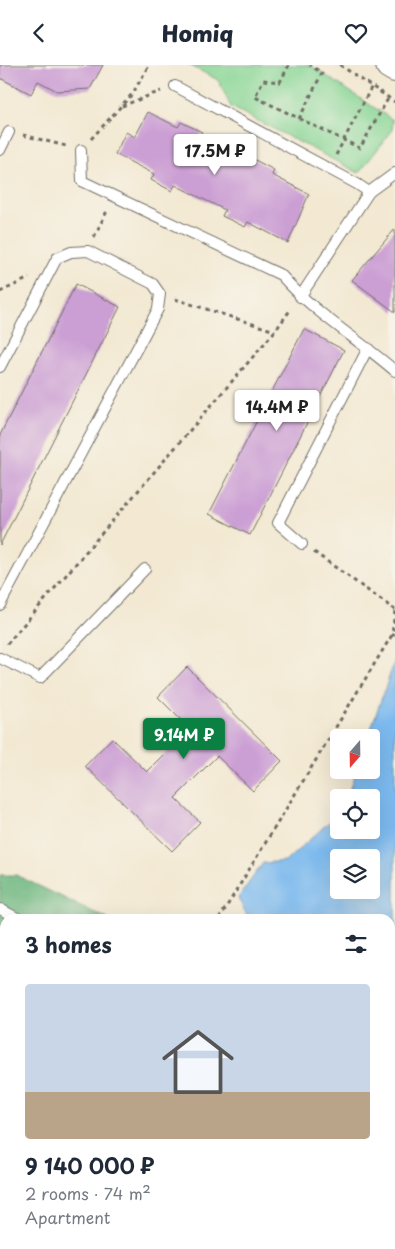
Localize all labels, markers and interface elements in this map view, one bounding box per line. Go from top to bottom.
text: Homiq [162,16,233,49]
icon: back [25,19,53,47]
icon: heart [342,19,370,47]
pin: 17.5M ₽ [169,133,261,176]
text: 17.5M ₽ [185,138,245,162]
pin: 14.4M ₽ [231,389,323,432]
text: 14.4M ₽ [245,394,309,418]
pin: 9.14M ₽ [138,717,230,760]
text: 9.14M ₽ [154,722,214,746]
north arrow [330,729,380,779]
map controls [330,729,380,899]
button: locate [330,789,380,839]
button: layers [330,849,380,899]
text: 3 homes [25,928,112,960]
icon: filters [342,930,370,958]
icon: home [153,1017,243,1107]
text: 9 140 000 ₽ [25,1149,155,1181]
text: 2 rooms · 74 m² [25,1181,151,1205]
text: Apartment [25,1205,110,1229]

